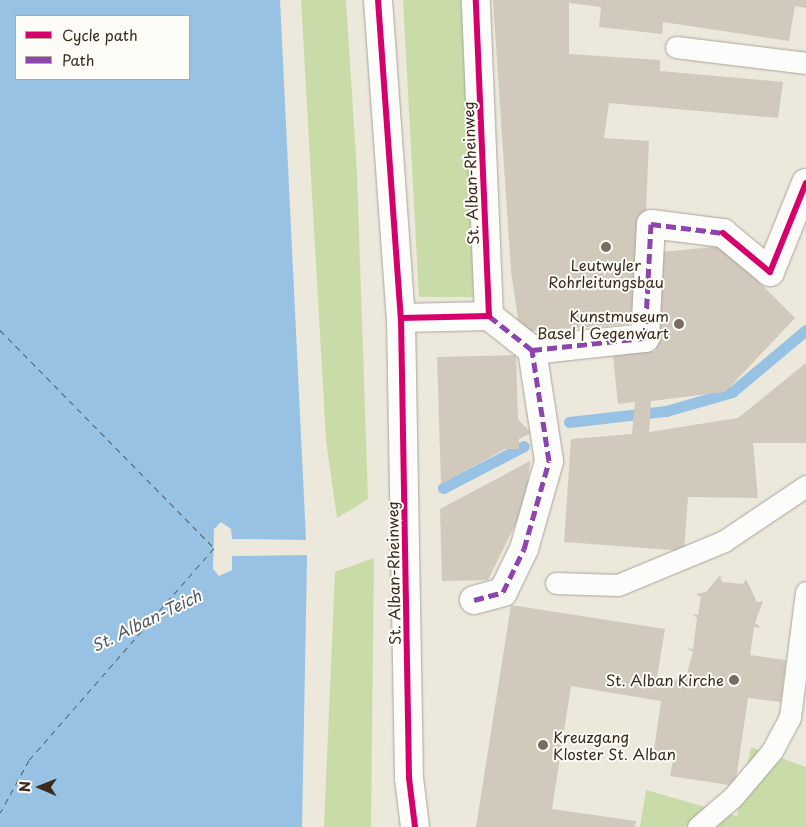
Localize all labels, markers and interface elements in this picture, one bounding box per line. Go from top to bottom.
legend [15,15,190,80]
text: Cycle path [62,23,138,46]
text: Path [62,48,94,71]
street label: St. Alban-Rheinweg [459,102,481,244]
marker: Leutwyler Rohrleitungsbau [600,241,612,253]
place label: Leutwyler Rohrleitungsbau [548,255,664,290]
place label: Kunstmuseum Basel | Gegenwart [536,306,669,341]
marker: Kunstmuseum Basel | Gegenwart [673,318,685,330]
street label: St. Alban-Rheinweg [383,502,403,644]
water label: St. Alban-Teich [89,586,203,654]
place label: St. Alban Kirche [606,671,724,689]
marker: St. Alban Kirche [728,674,740,686]
place label: Kreuzgang Kloster St. Alban [553,727,676,762]
marker: Kreuzgang Kloster St. Alban [537,739,549,751]
north arrow [15,762,65,812]
text: N [14,781,35,792]

